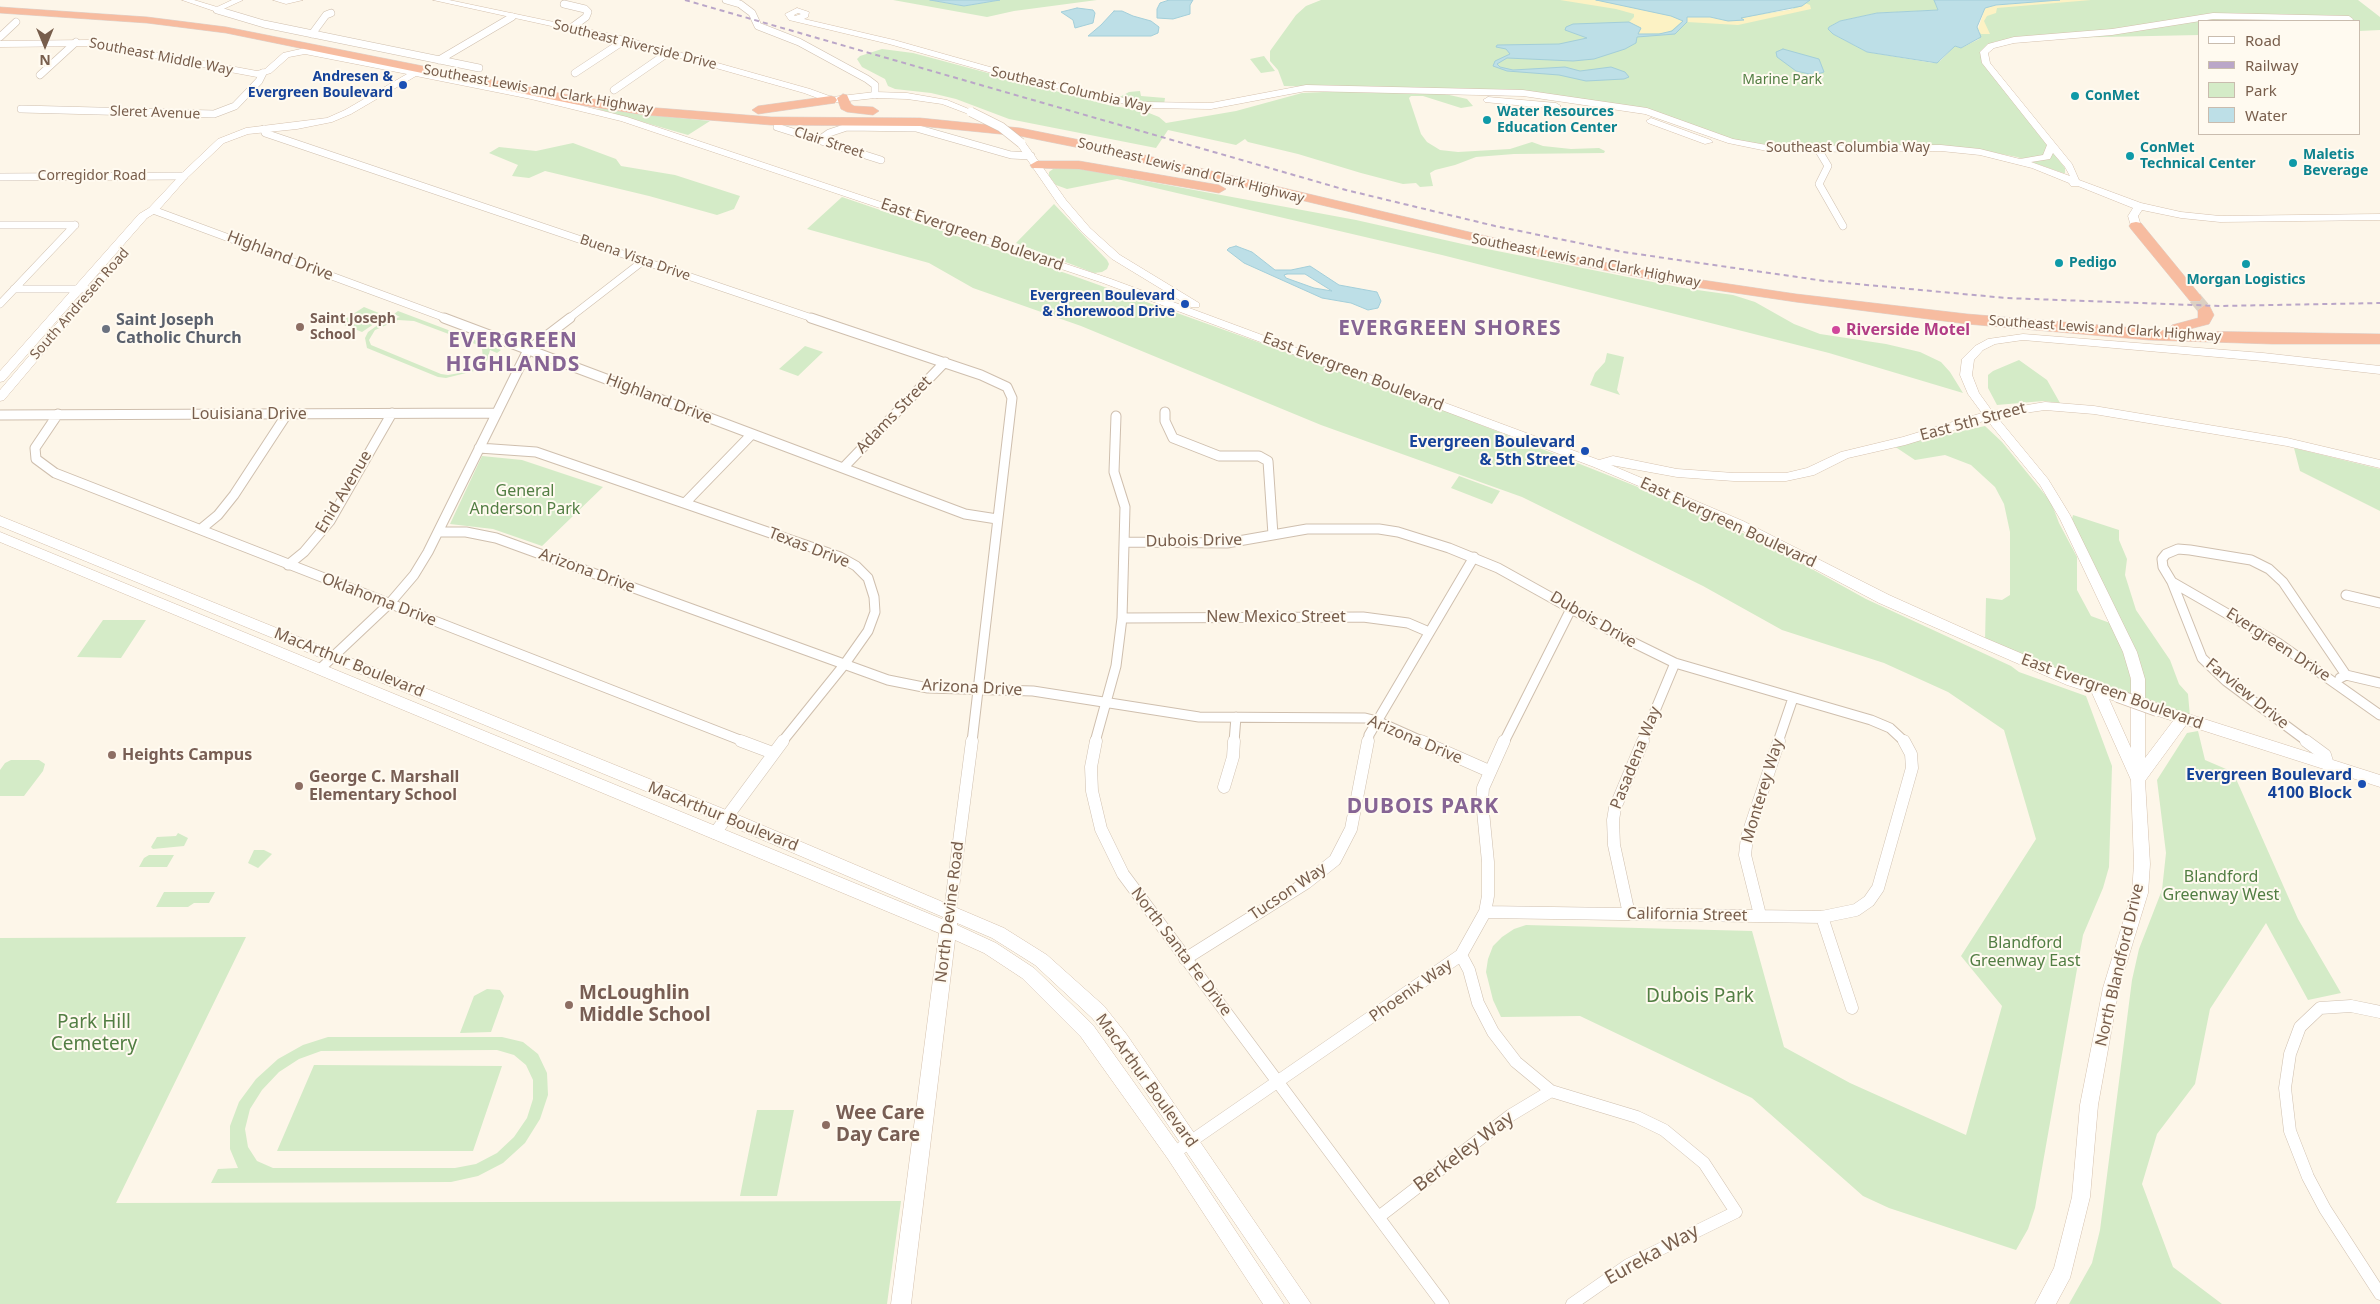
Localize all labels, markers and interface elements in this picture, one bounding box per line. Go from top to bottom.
street label: Southeast Riverside Drive [552,17,718,73]
north arrow [20,20,70,70]
legend [2198,20,2360,135]
text: Road [2245,30,2281,50]
street label: Southeast Middle Way [88,35,234,79]
text: N [39,51,51,70]
text: Railway [2245,55,2298,75]
street label: Southeast Lewis and Clark Highway [422,62,654,118]
street label: Southeast Columbia Way [989,63,1153,117]
place label: Andresen & Evergreen Boulevard [248,69,393,102]
park label: Marine Park [1742,72,1822,88]
marker: Andresen & Evergreen Boulevard [397,79,409,91]
text: Park [2245,80,2277,100]
place label: ConMet [2085,88,2139,104]
marker: ConMet [2069,90,2081,102]
street label: Sleret Avenue [110,103,200,123]
place label: Water Resources Education Center [1497,104,1617,136]
text: Water [2245,105,2287,125]
marker: Water Resources Education Center [1481,114,1493,126]
street label: Clair Street [792,124,866,162]
street label: Southeast Lewis and Clark Highway [1076,135,1306,207]
street label: Southeast Columbia Way [1766,140,1930,156]
place label: ConMet Technical Center [2140,140,2256,172]
place label: Maletis Beverage [2303,147,2368,180]
marker: ConMet Technical Center [2124,150,2136,162]
marker: Maletis Beverage [2287,157,2299,169]
street label: Corregidor Road [38,168,146,184]
street label: East Evergreen Boulevard [878,195,1066,275]
street label: Highland Drive [224,227,336,285]
street label: Buena Vista Drive [578,231,692,285]
street label: Southeast Lewis and Clark Highway [1470,231,1702,291]
street label: South Andresen Road [27,245,133,363]
place label: Pedigo [2069,255,2117,271]
marker: Pedigo [2053,257,2065,269]
marker: Morgan Logistics [2240,258,2252,270]
place label: Morgan Logistics [2186,272,2306,288]
place label: Evergreen Boulevard & Shorewood Drive [1030,288,1175,321]
marker: Evergreen Boulevard & Shorewood Drive [1179,298,1191,310]
place label: Saint Joseph Catholic Church [116,310,242,348]
place label: Saint Joseph School [310,311,396,344]
street label: Southeast Lewis and Clark Highway [1988,313,2222,345]
district label: EVERGREEN SHORES [1336,316,1564,342]
place label: Riverside Motel [1846,320,1970,340]
marker: Saint Joseph School [294,321,306,333]
marker: Saint Joseph Catholic Church [100,323,112,335]
marker: Riverside Motel [1830,324,1842,336]
district label: EVERGREEN HIGHLANDS [444,328,582,378]
street label: East Evergreen Boulevard [1260,329,1446,415]
street label: Highland Drive [603,370,715,428]
street label: Adams Street [852,372,936,458]
street label: East 5th Street [1918,399,2028,445]
street label: Louisiana Drive [191,404,307,424]
place label: Evergreen Boulevard & 5th Street [1409,432,1575,470]
marker: Evergreen Boulevard & 5th Street [1579,445,1591,457]
street label: Enid Avenue [312,447,376,537]
street label: East Evergreen Boulevard [1637,474,1819,572]
park label: General Anderson Park [470,481,580,519]
street label: Texas Drive [766,524,852,572]
street label: Dubois Drive [1146,531,1242,551]
street label: Arizona Drive [536,545,638,597]
street label: Oklahoma Drive [319,569,439,631]
street label: Dubois Drive [1546,588,1640,652]
street label: Evergreen Drive [2222,604,2334,686]
street label: New Mexico Street [1206,607,1346,627]
street label: MacArthur Boulevard [271,624,427,702]
street label: East Evergreen Boulevard [2018,650,2206,734]
street label: Farview Drive [2202,655,2292,733]
street label: Arizona Drive [921,676,1023,700]
street label: Pasadena Way [1607,704,1665,812]
street label: Arizona Drive [1365,711,1465,769]
street label: Monterey Way [1738,737,1788,845]
place label: Heights Campus [122,745,252,765]
marker: Heights Campus [106,749,118,761]
place label: Evergreen Boulevard 4100 Block [2186,765,2352,803]
place label: George C. Marshall Elementary School [309,767,459,805]
street label: MacArthur Boulevard [645,778,801,856]
marker: Evergreen Boulevard 4100 Block [2356,778,2368,790]
marker: George C. Marshall Elementary School [293,780,305,792]
district label: DUBOIS PARK [1345,794,1501,820]
street label: North Devine Road [932,840,968,984]
street label: Tucson Way [1246,859,1330,925]
park label: Blandford Greenway West [2163,867,2279,905]
street label: North Blandford Drive [2092,882,2148,1048]
street label: North Santa Fe Drive [1126,884,1236,1020]
street label: California Street [1626,904,1748,926]
park label: Blandford Greenway East [1969,933,2081,971]
street label: Phoenix Way [1366,955,1456,1027]
place label: McLoughlin Middle School [579,983,711,1027]
park label: Dubois Park [1646,986,1754,1008]
marker: McLoughlin Middle School [563,999,575,1011]
street label: MacArthur Boulevard [1091,1010,1201,1152]
park label: Park Hill Cemetery [51,1012,137,1056]
place label: Wee Care Day Care [836,1103,925,1147]
street label: Berkeley Way [1410,1107,1518,1197]
marker: Wee Care Day Care [820,1119,832,1131]
street label: Eureka Way [1601,1220,1703,1290]

